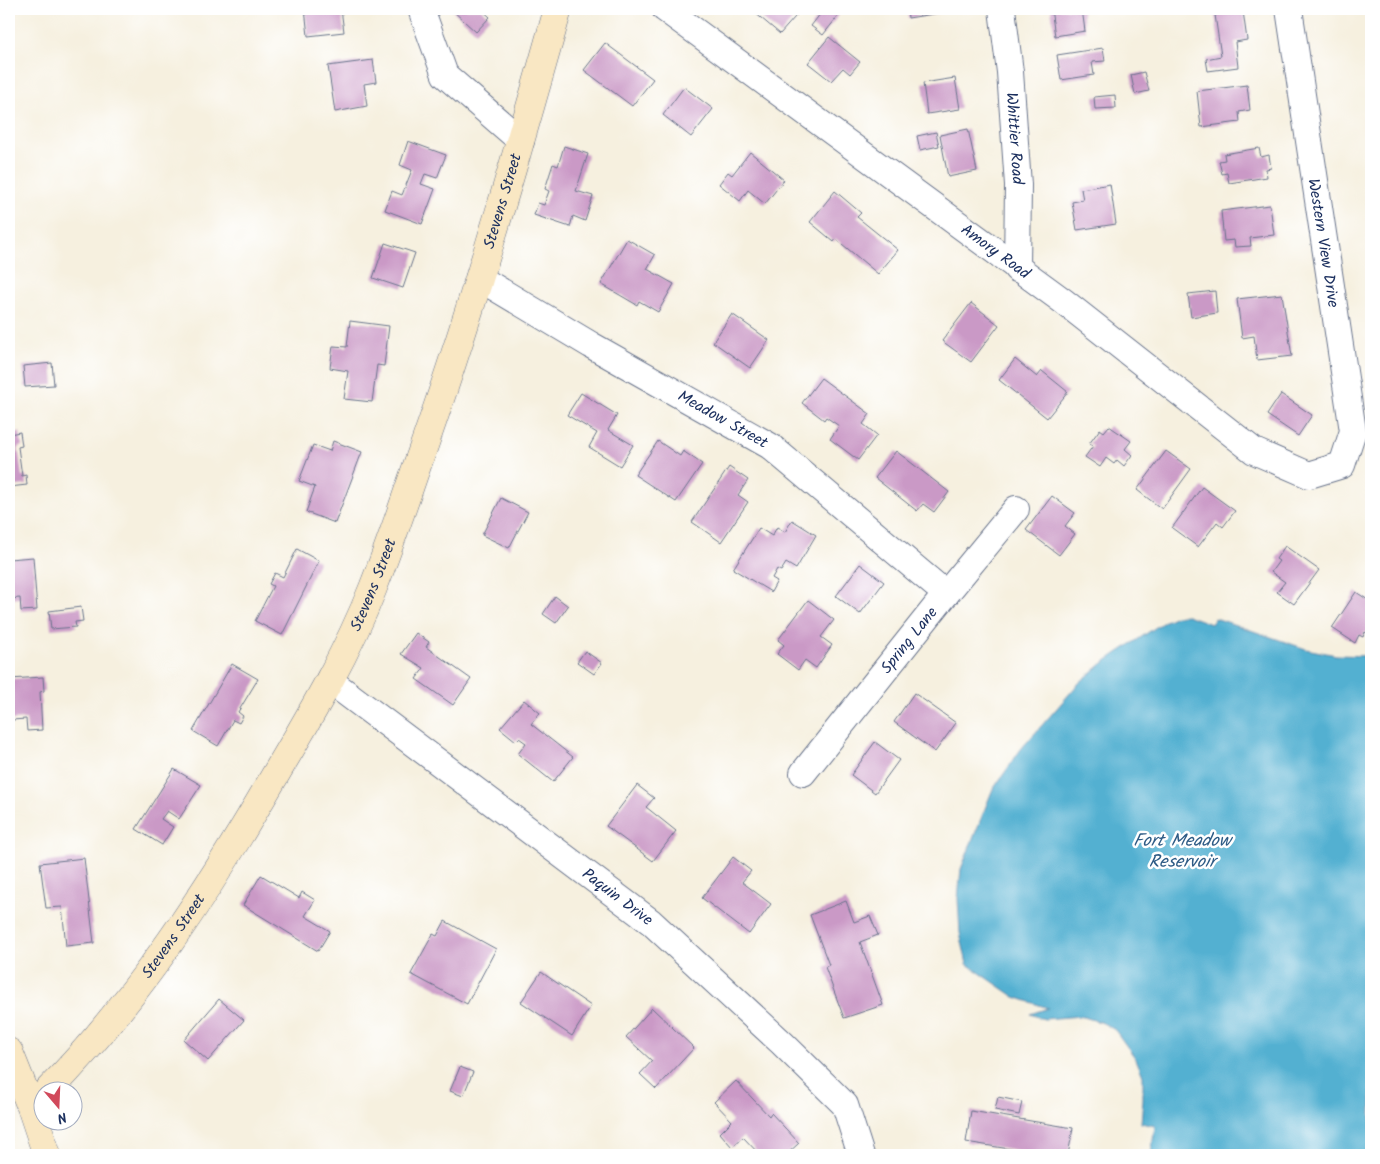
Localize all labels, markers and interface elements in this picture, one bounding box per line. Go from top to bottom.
street label: Whittier Road [999,91,1030,186]
street label: Stevens Street [476,150,529,252]
street label: Western View Drive [1300,177,1346,309]
street label: Amory Road [955,217,1036,286]
street label: Meadow Street [673,384,773,455]
street label: Stevens Street [343,534,403,635]
street label: Spring Lane [874,601,944,679]
water label: Fort Meadow Reservoir [1133,827,1234,877]
street label: Paquin Drive [577,862,659,932]
street label: Stevens Street [135,888,212,984]
north arrow [32,1082,82,1132]
text: N [54,1106,70,1129]

